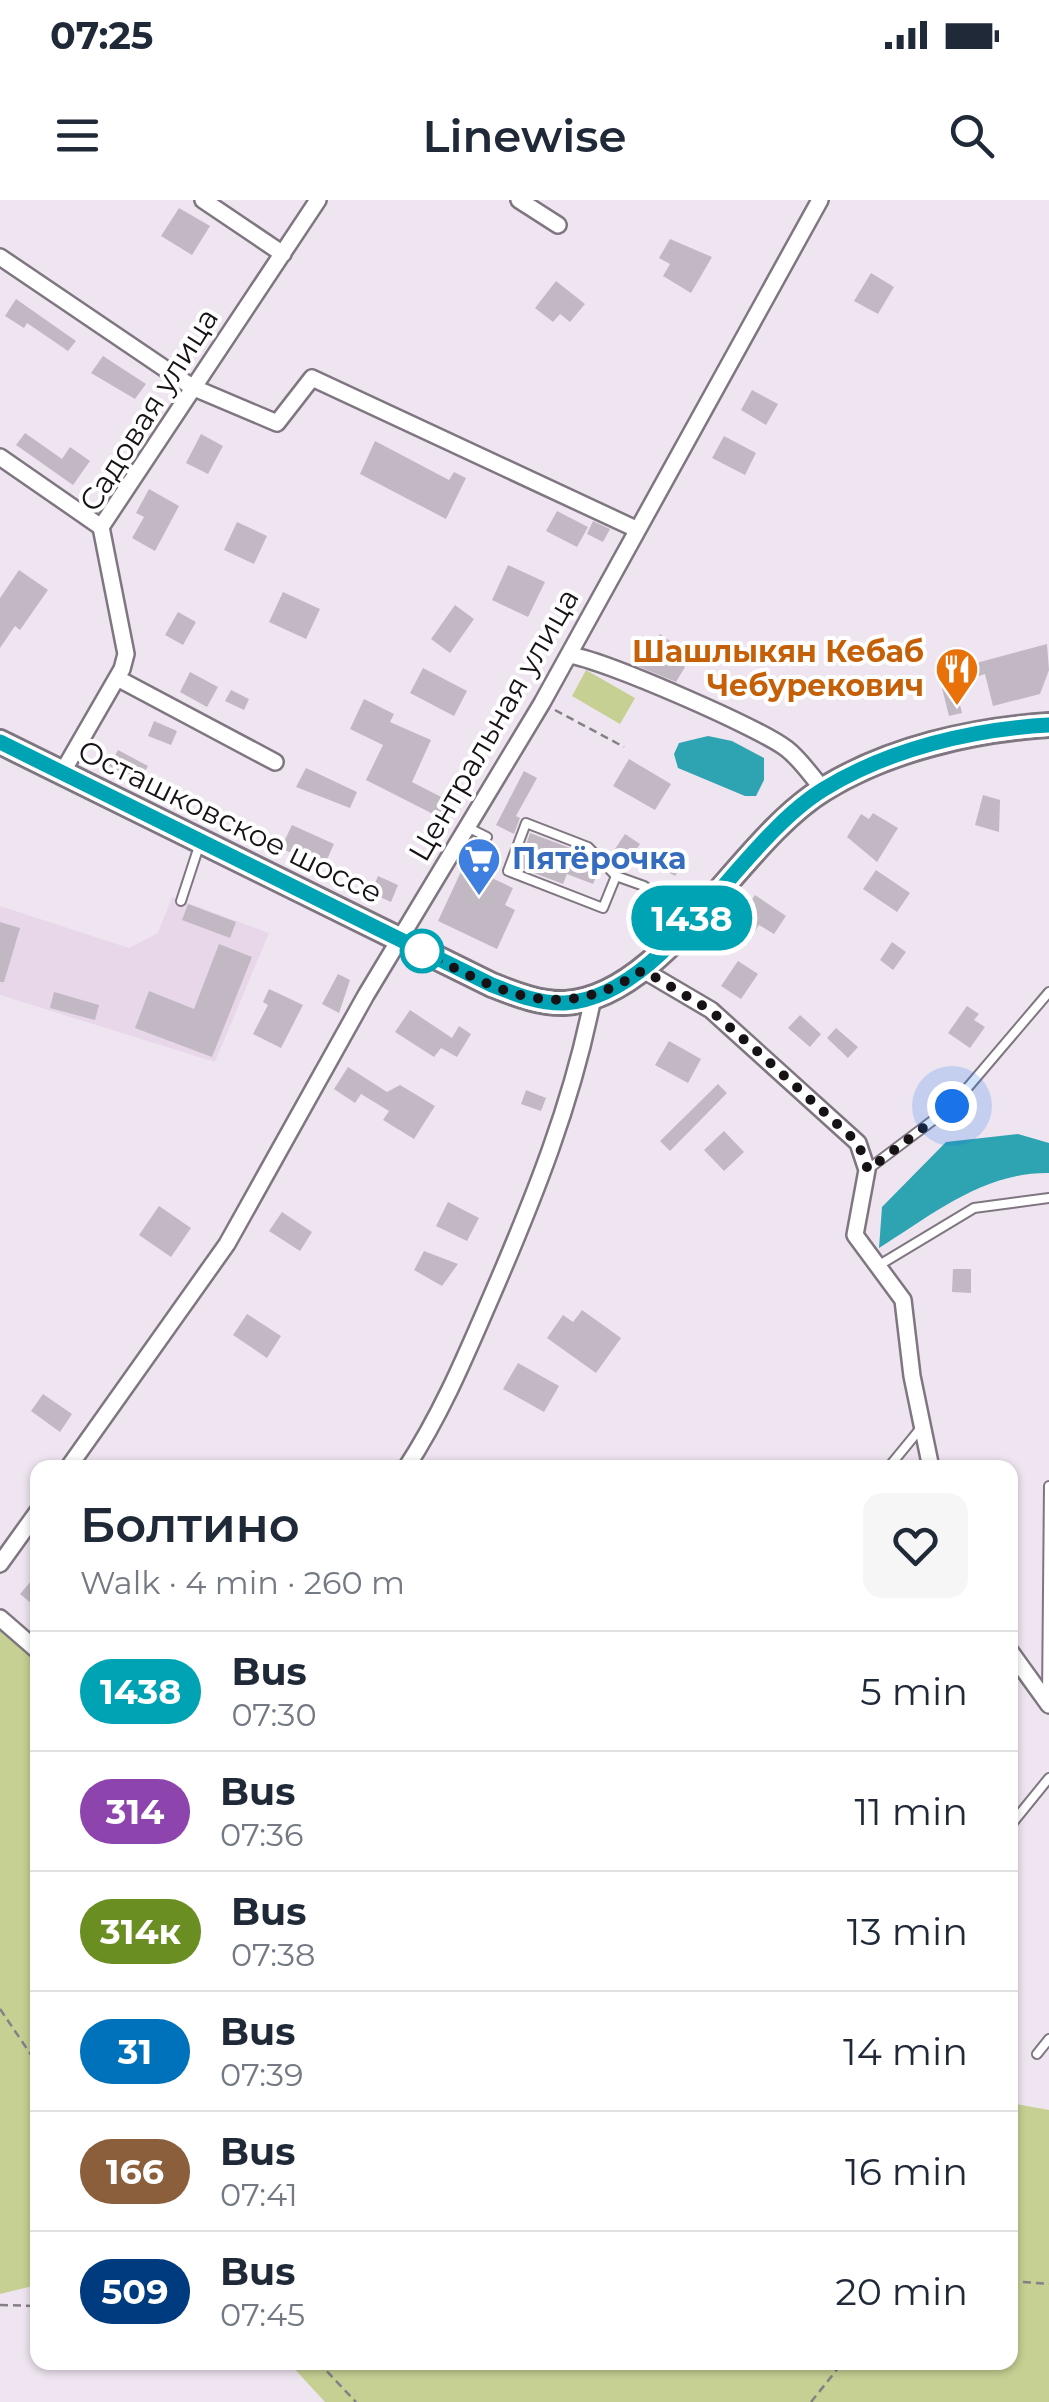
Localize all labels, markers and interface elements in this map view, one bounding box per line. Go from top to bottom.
text: 07:25 [50,12,153,59]
icon: menu [50,108,105,163]
text: Linewise [423,108,626,163]
icon: search [944,108,999,163]
street label: Садовая улица [71,301,226,518]
street label: Центральная улица [400,582,587,868]
place label: Шашлыкян Кебаб Чебурекович [632,633,924,704]
restaurant icon: Шашлыкян Кебаб Чебурекович [934,646,980,707]
street label: Осташковское шоссе [72,732,388,911]
supermarket icon: Пятёрочка [456,836,502,897]
place label: Пятёрочка [512,840,686,877]
line badge: 1438 [622,886,762,950]
text: 1438 [651,897,733,940]
unlabelled marker [401,930,443,972]
your location [927,1081,977,1131]
button: heart [863,1493,968,1598]
text: Болтино [80,1496,300,1554]
text: Walk · 4 min · 260 m [80,1563,405,1602]
text: Bus [231,1648,307,1695]
text: 5 min [860,1668,968,1715]
text: 1438 [100,1670,181,1713]
text: 07:30 [231,1695,317,1734]
text: Bus [220,1768,295,1815]
text: 11 min [854,1788,968,1835]
text: 314 [106,1790,164,1833]
text: 07:36 [220,1815,303,1854]
text: Bus [231,1888,306,1935]
text: 13 min [847,1908,968,1955]
text: 314к [100,1910,181,1953]
text: 07:38 [231,1935,315,1974]
text: Bus [220,2008,295,2055]
text: 14 min [843,2028,968,2075]
text: 31 [118,2030,152,2073]
text: 07:39 [220,2055,303,2094]
text: Bus [220,2128,295,2175]
text: 16 min [845,2148,968,2195]
text: 166 [106,2150,164,2193]
text: 07:41 [220,2175,298,2214]
text: Bus [220,2248,295,2295]
text: 20 min [835,2268,968,2315]
text: 509 [102,2270,168,2313]
text: 07:45 [220,2295,305,2334]

